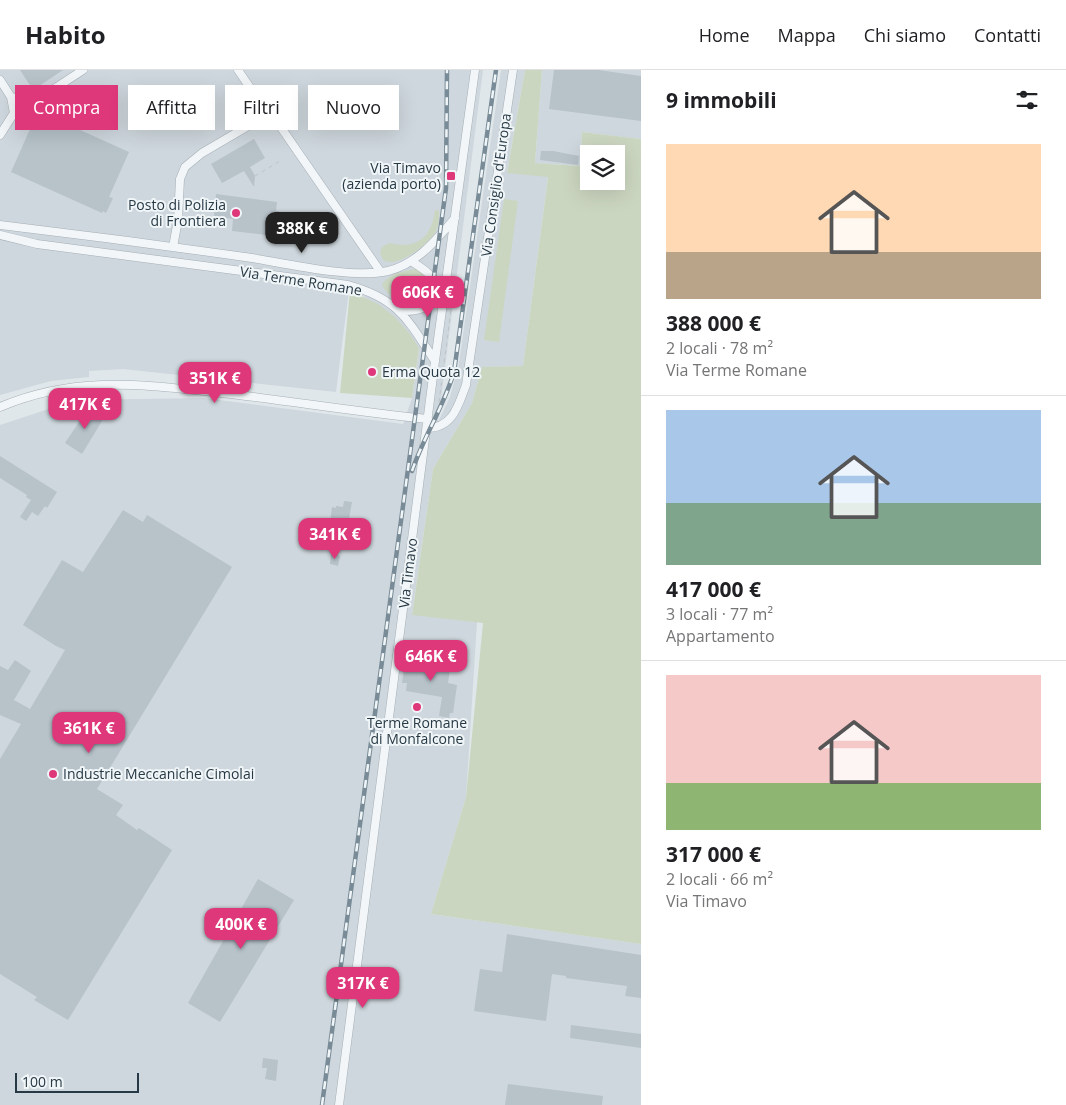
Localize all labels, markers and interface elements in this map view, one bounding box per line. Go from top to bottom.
text: Habito [25,18,106,51]
text: Home [699,23,750,47]
text: Mappa [778,23,836,47]
text: Chi siamo [864,23,946,47]
text: Contatti [974,23,1041,47]
chip: Compra [15,85,118,130]
chip: Affitta [128,85,215,130]
chip: Filtri [225,85,298,130]
chip: Nuovo [308,85,399,130]
text: 9 immobili [666,86,777,114]
icon: filters [1013,86,1041,114]
street label: Via Consiglio d'Europa [476,112,515,258]
map controls [580,145,625,190]
button: layers [580,145,625,190]
place label: Via Timavo (azienda porto) [342,158,441,193]
marker: Via Timavo (azienda porto) [445,170,457,182]
icon: home [809,177,899,267]
place label: Posto di Polizia di Frontiera [128,195,226,230]
marker: Posto di Polizia di Frontiera [230,207,242,219]
pin: 388K € [261,212,343,254]
text: 388K € [276,217,328,239]
street label: Via Terme Romane [239,261,364,300]
pin: 606K € [387,276,469,318]
text: 606K € [402,281,454,303]
text: 388 000 € [666,309,761,337]
text: 2 locali · 78 m² [666,337,773,359]
text: Via Terme Romane [666,359,807,381]
pin: 351K € [174,362,256,404]
place label: Erma Quota 12 [382,362,480,381]
marker: Erma Quota 12 [366,366,378,378]
text: 351K € [189,367,241,389]
pin: 417K € [44,388,126,430]
text: 417K € [59,393,111,415]
icon: home [809,442,899,532]
pin: 341K € [294,518,376,560]
text: 341K € [309,523,361,545]
street label: Via Timavo [394,537,421,609]
text: 417 000 € [666,575,761,603]
text: 3 locali · 77 m² [666,603,773,625]
text: Appartamento [666,625,775,647]
pin: 646K € [390,640,472,682]
text: 646K € [405,645,457,667]
marker: Terme Romane di Monfalcone [411,701,423,713]
icon: home [809,707,899,797]
pin: 361K € [48,712,130,754]
place label: Terme Romane di Monfalcone [367,713,467,748]
text: 361K € [63,717,115,739]
place label: Industrie Meccaniche Cimolai [63,764,254,783]
marker: Industrie Meccaniche Cimolai [47,768,59,780]
text: 317 000 € [666,840,761,868]
text: 2 locali · 66 m² [666,868,773,890]
text: Via Timavo [666,890,747,912]
pin: 400K € [200,908,282,950]
text: 400K € [215,913,267,935]
pin: 317K € [322,966,404,1009]
text: 317K € [337,972,389,994]
scale bar [15,1070,139,1093]
text: 100 m [22,1072,63,1091]

